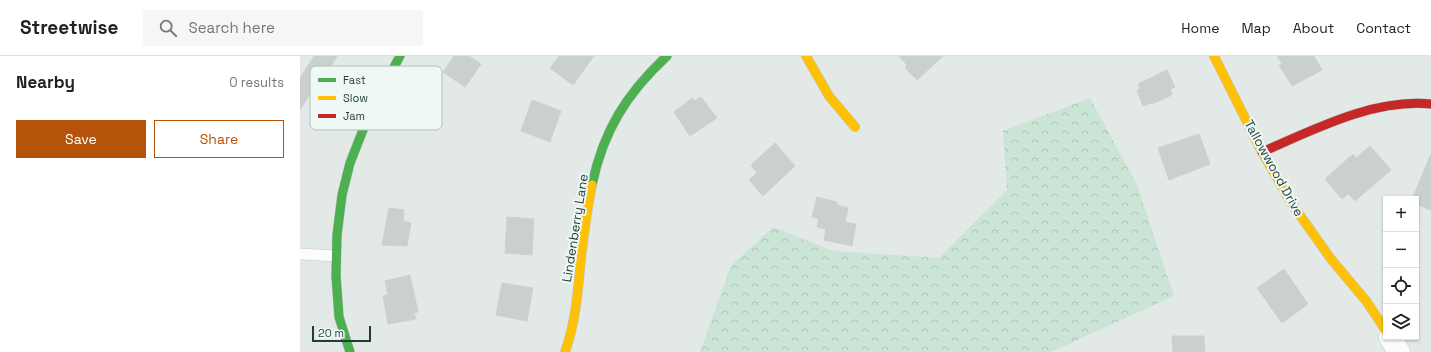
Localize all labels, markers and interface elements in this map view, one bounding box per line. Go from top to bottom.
search box [143,10,423,46]
text: Streetwise [20,15,119,40]
icon: search [157,17,179,39]
text: Search here [189,18,275,37]
text: Home [1181,19,1219,37]
text: Map [1241,19,1271,37]
text: About [1293,19,1334,37]
text: Contact [1356,19,1411,37]
legend [310,66,442,130]
text: Nearby [16,71,75,93]
text: Fast [343,73,366,87]
text: 0 results [229,74,284,91]
text: Slow [343,91,368,105]
text: Jam [343,109,365,123]
street label: Tallowwood Drive [1240,117,1308,219]
button: Save [16,120,146,158]
button: Share [154,120,284,158]
street label: Lindenberry Lane [558,172,592,284]
map controls [1383,196,1419,340]
button: + [1383,196,1419,232]
button: − [1383,232,1419,268]
button: locate [1383,268,1419,304]
button: layers [1383,304,1419,340]
scale bar [312,324,371,343]
text: 20 m [318,326,344,340]

